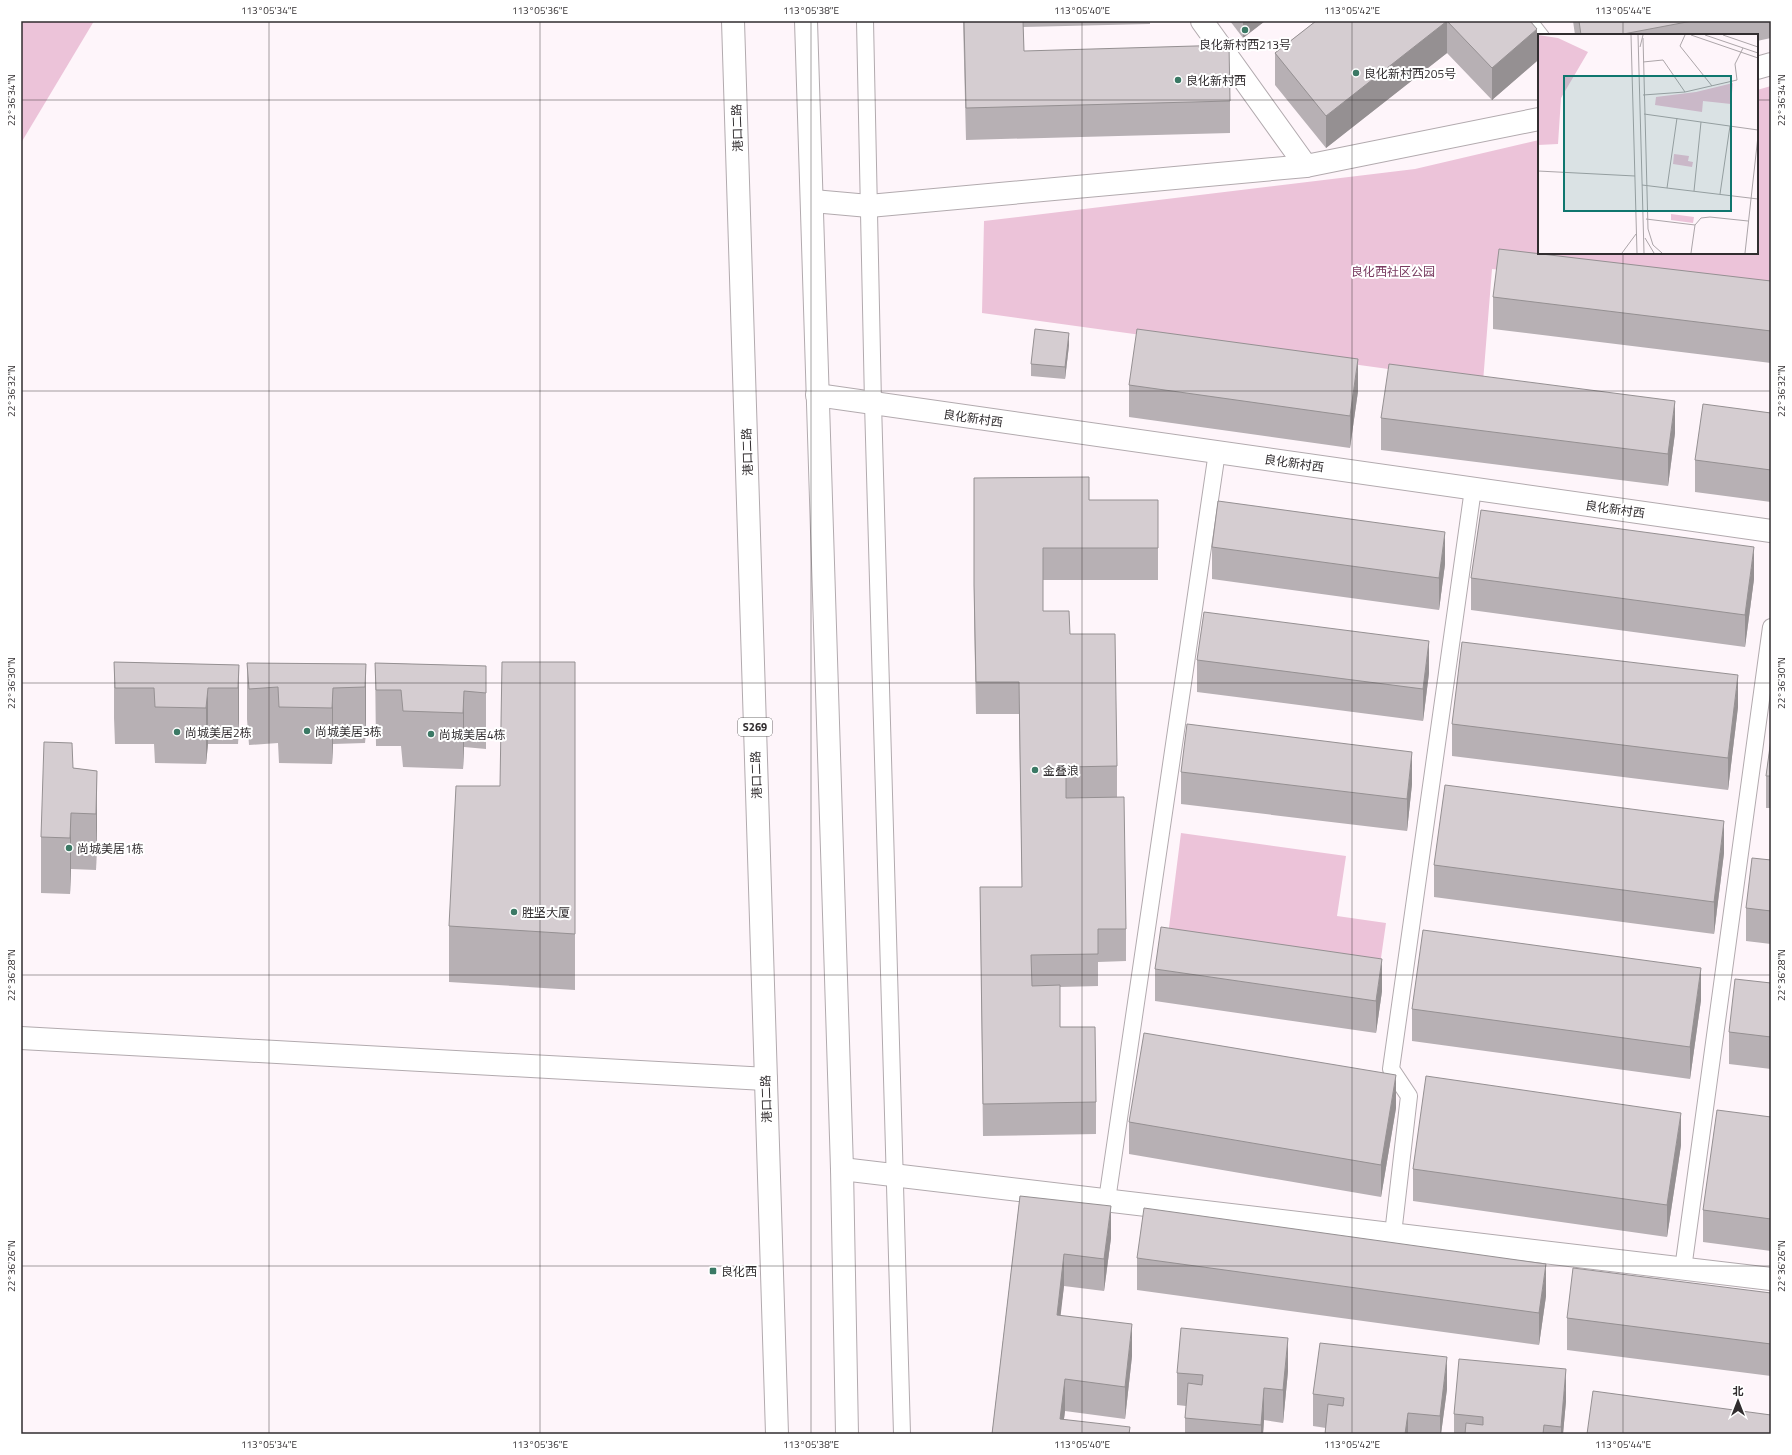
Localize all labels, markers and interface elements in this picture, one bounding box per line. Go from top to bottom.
text: 113°05'34"E [241,3,298,18]
text: 113°05'36"E [512,3,569,18]
text: 113°05'38"E [783,3,840,18]
text: 113°05'40"E [1054,3,1111,18]
text: 113°05'42"E [1324,3,1381,18]
text: 113°05'44"E [1595,3,1652,18]
marker: 良化新村西213号 [1240,25,1250,35]
inset map [1538,34,1758,254]
place label: 良化新村西213号 [1199,35,1291,54]
place label: 良化新村西205号 [1364,64,1456,83]
marker: 良化新村西205号 [1351,68,1361,78]
place label: 良化新村西 [1186,71,1246,90]
text: 22°36'34"N [4,74,19,126]
text: 22°36'34"N [1774,74,1789,126]
marker: 良化新村西 [1173,75,1183,85]
street label: 港口二路 [727,104,747,152]
park label: 良化西社区公园 [1351,262,1435,281]
text: 22°36'32"N [4,365,19,417]
text: 22°36'32"N [1774,365,1789,417]
street label: 良化新村西 [942,404,1004,432]
street label: 港口二路 [737,428,757,476]
street label: 良化新村西 [1263,449,1325,477]
street label: 良化新村西 [1584,495,1646,523]
text: 22°36'30"N [4,657,19,709]
text: 22°36'30"N [1774,657,1789,709]
road number: S269 [738,718,772,736]
place label: 尚城美居3栋 [315,722,382,741]
place label: 尚城美居2栋 [185,723,252,742]
place label: 尚城美居4栋 [439,725,506,744]
marker: 尚城美居3栋 [302,726,312,736]
marker: 尚城美居2栋 [172,727,182,737]
marker: 尚城美居4栋 [426,729,436,739]
street label: 港口二路 [746,751,766,799]
place label: 金叠浪 [1043,761,1079,780]
marker: 金叠浪 [1030,765,1040,775]
place label: 尚城美居1栋 [77,839,144,858]
marker: 尚城美居1栋 [64,843,74,853]
place label: 胜坚大厦 [522,903,570,922]
marker: 胜坚大厦 [509,907,519,917]
text: 22°36'28"N [4,949,19,1001]
text: 22°36'28"N [1774,949,1789,1001]
street label: 港口二路 [756,1075,776,1123]
text: 22°36'26"N [4,1240,19,1292]
text: 22°36'26"N [1774,1240,1789,1292]
place label: 良化西 [721,1262,757,1281]
marker: 良化西 [708,1266,718,1276]
north arrow [1718,1381,1758,1421]
text: 北 [1733,1383,1744,1399]
text: 113°05'34"E [241,1437,298,1452]
text: 113°05'36"E [512,1437,569,1452]
text: 113°05'38"E [783,1437,840,1452]
text: 113°05'40"E [1054,1437,1111,1452]
text: 113°05'42"E [1324,1437,1381,1452]
text: 113°05'44"E [1595,1437,1652,1452]

